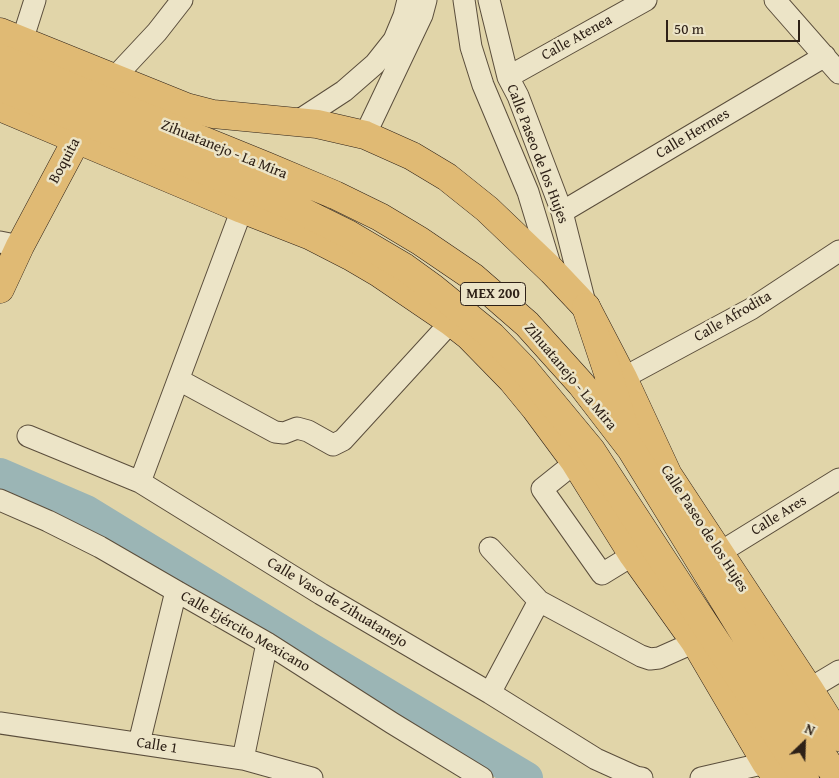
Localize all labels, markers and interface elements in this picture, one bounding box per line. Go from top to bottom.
scale bar [669,10,803,42]
street label: Calle Atenea [539,11,615,65]
text: 50 m [674,18,704,39]
street label: Calle Paseo de los Hujes [502,82,572,226]
street label: Calle Hermes [653,105,733,163]
street label: Zihuatanejo - La Mira [158,116,290,184]
street label: Boquita [46,135,84,187]
road number: MEX 200 [460,282,526,306]
street label: Calle Afrodita [691,288,775,346]
street label: Zihuatanejo - La Mira [520,320,620,434]
street label: Calle Paseo de los Hujes [656,462,752,596]
street label: Calle Ares [748,492,810,540]
street label: Calle Vaso de Zihuatanejo [264,554,410,652]
street label: Calle Ejército Mexicano [177,588,313,676]
north arrow [779,718,829,768]
text: N [802,718,818,740]
street label: Calle 1 [135,734,179,758]

